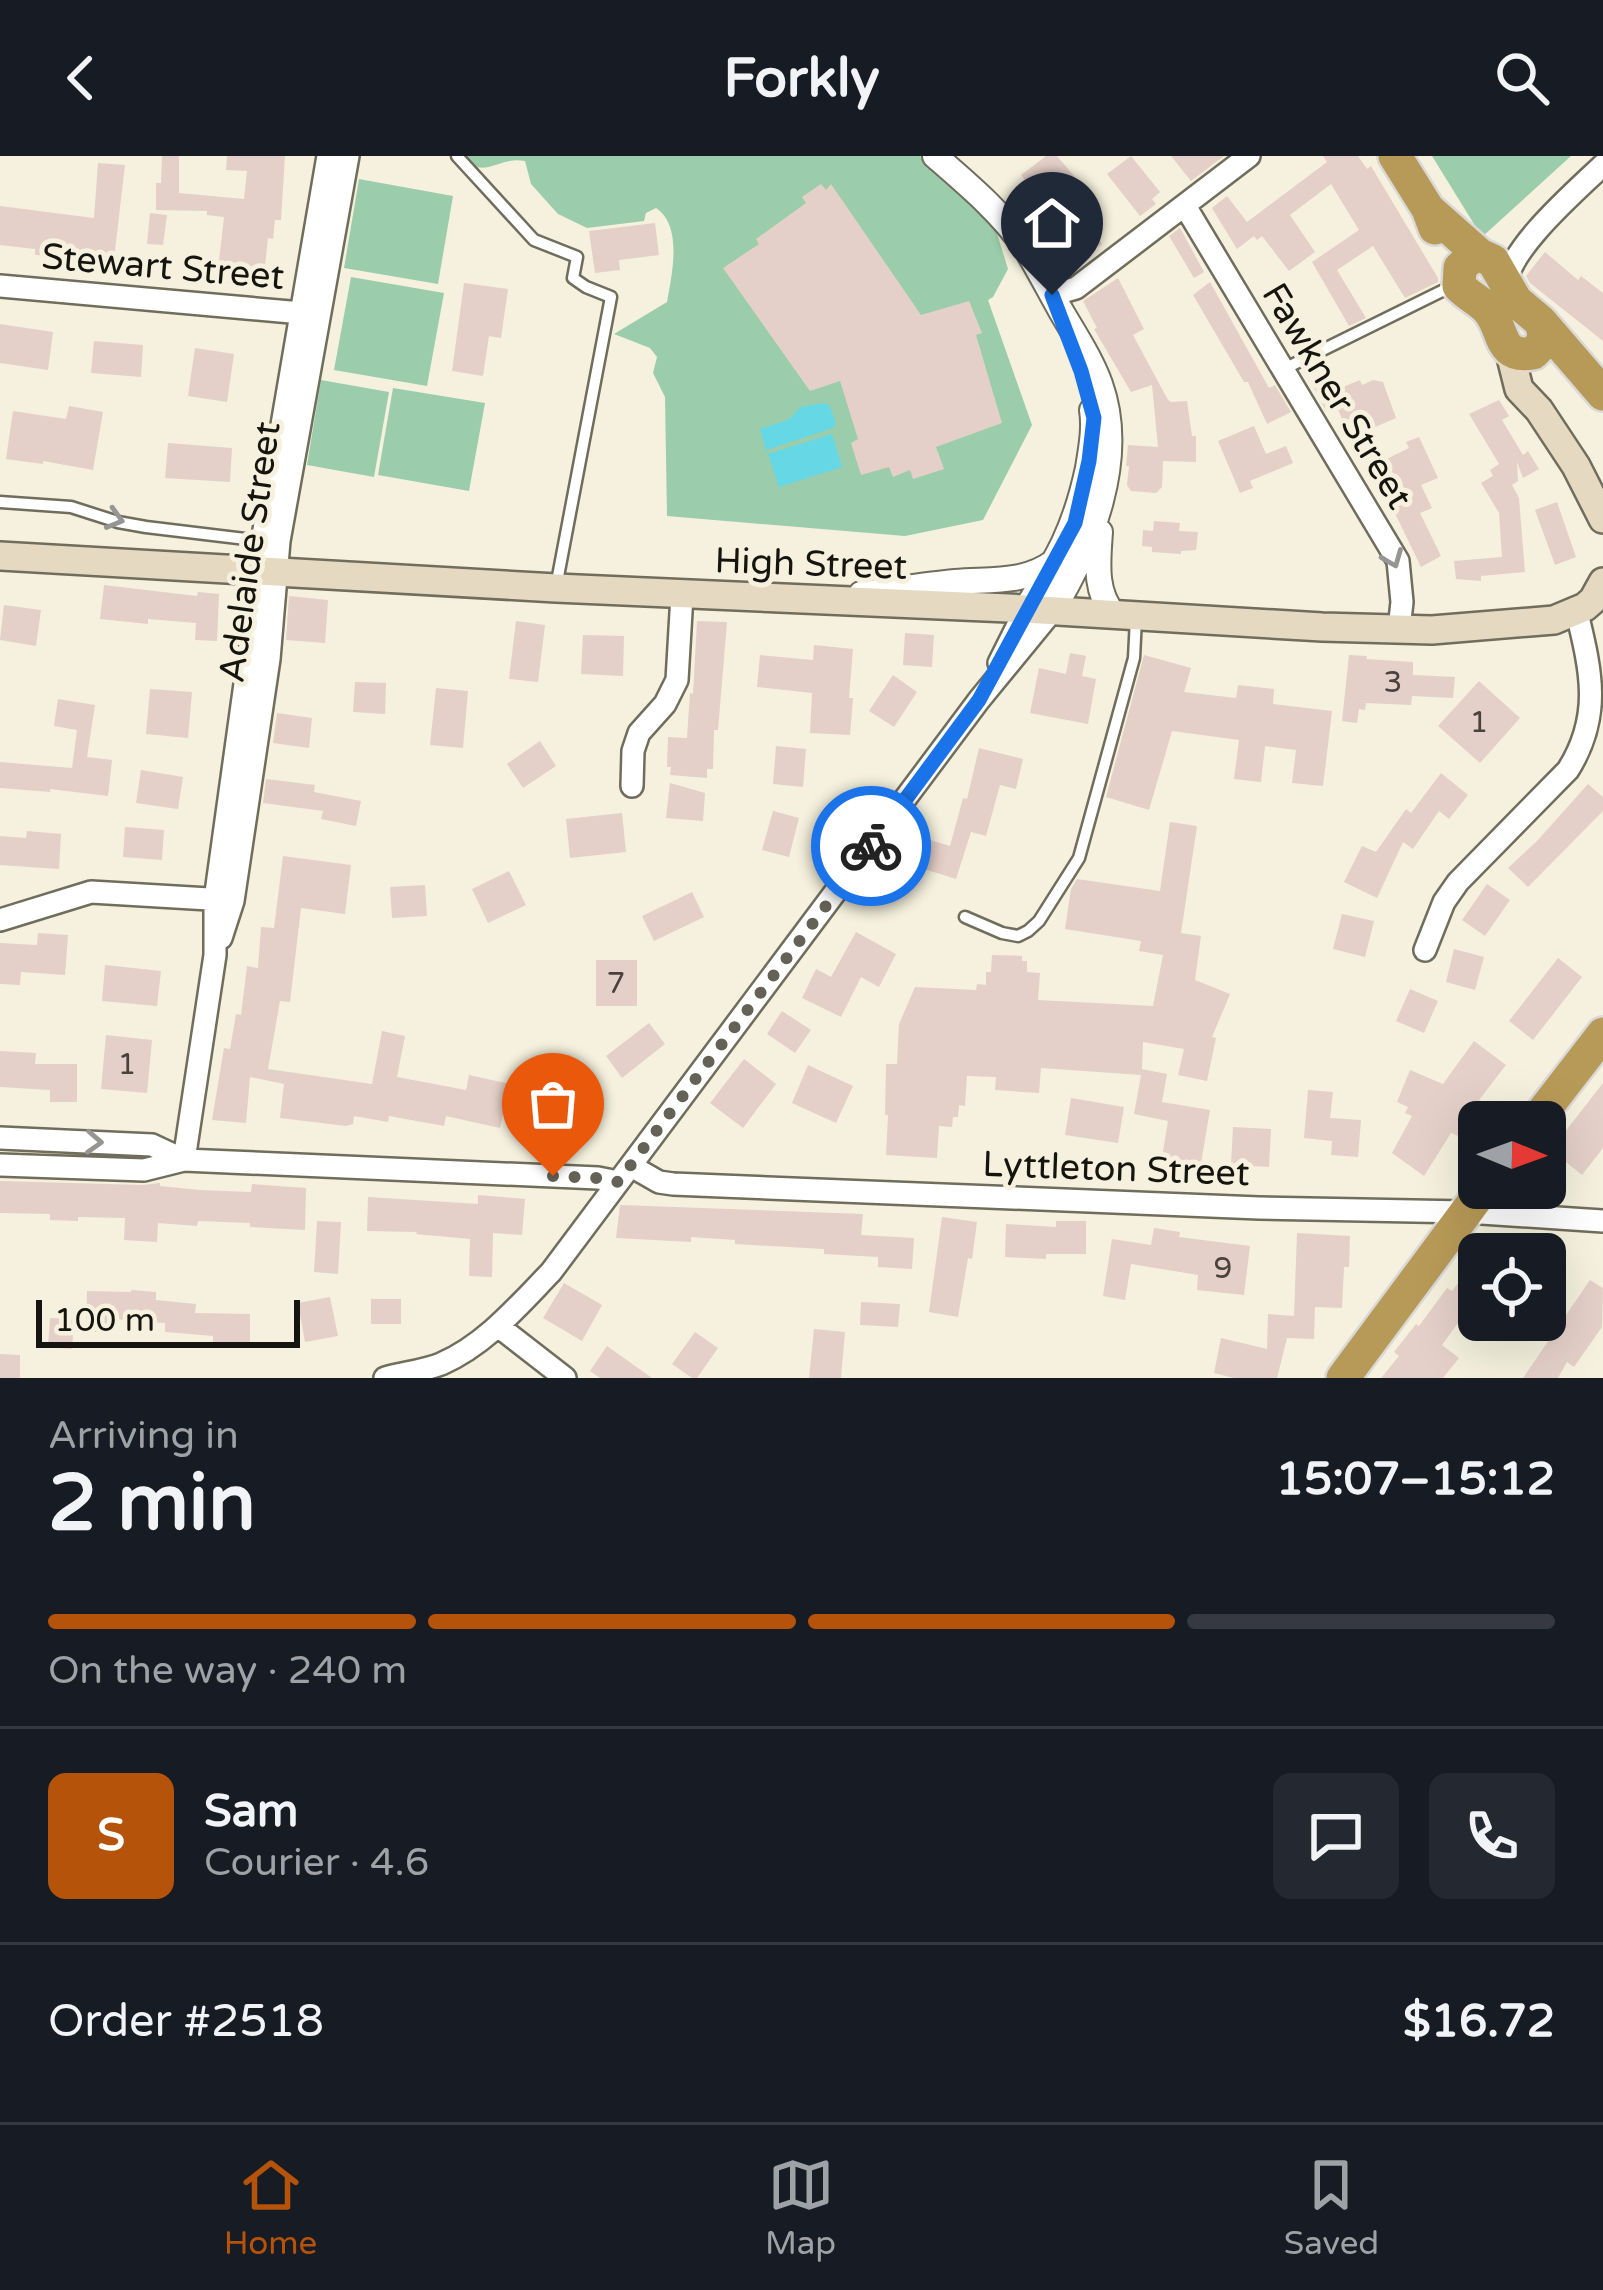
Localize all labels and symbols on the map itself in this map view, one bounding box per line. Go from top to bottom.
pin [1001,172,1103,295]
street label: Stewart Street [40,235,286,299]
street label: Fawkner Street [1253,275,1421,517]
street label: Adelaide Street [210,419,290,685]
one-way arrow [104,505,125,530]
street label: High Street [714,539,908,589]
one-way arrow [1379,547,1403,568]
house number: 3 [1384,664,1402,701]
house number: 1 [1470,704,1488,741]
courier [811,786,931,906]
house number: 7 [607,965,625,1002]
house number: 1 [118,1046,136,1083]
pin [502,1053,604,1176]
north arrow [1458,1101,1566,1209]
one-way arrow [85,1129,104,1155]
street label: Lyttleton Street [982,1143,1250,1195]
house number: 9 [1214,1250,1232,1287]
scale bar [36,1294,300,1347]

